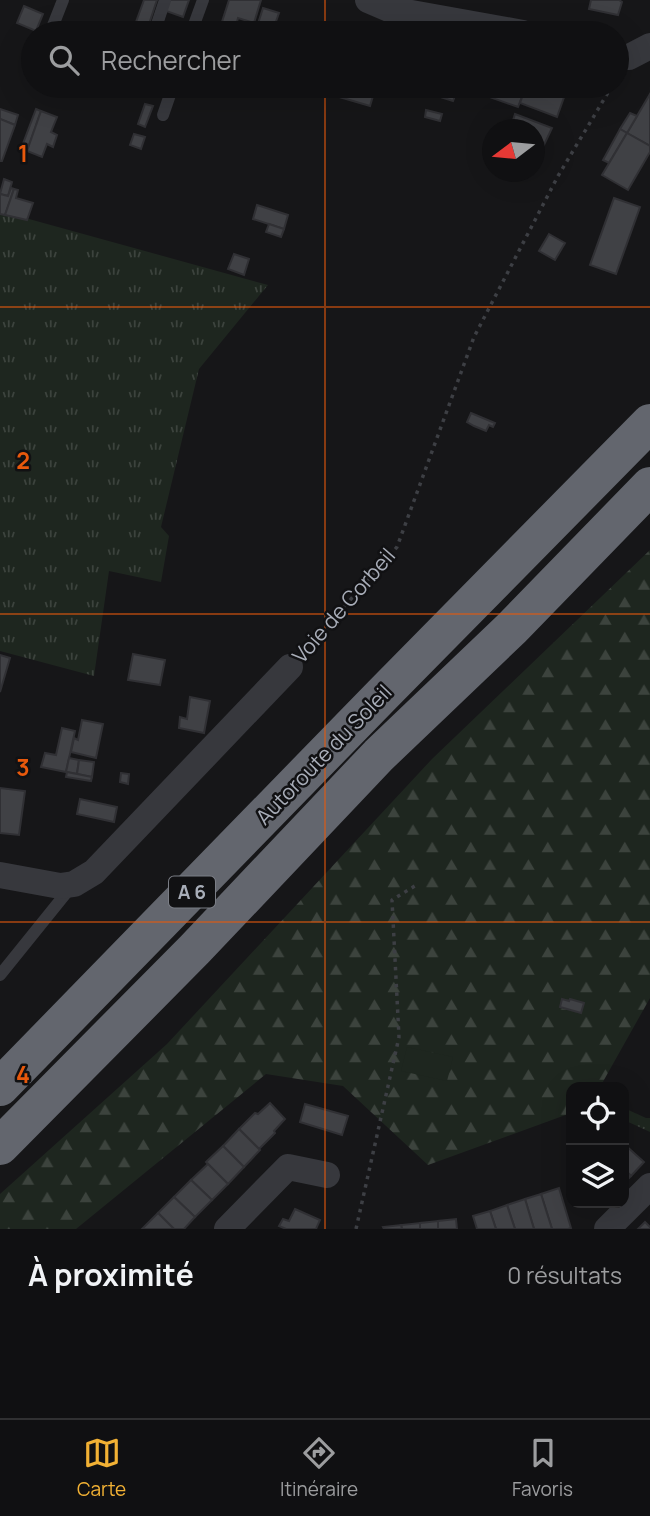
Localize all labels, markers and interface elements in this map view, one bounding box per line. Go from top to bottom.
search box [21,21,629,98]
icon: search [45,41,83,79]
text: Rechercher [101,42,241,78]
north arrow [482,119,545,182]
text: 1 [18,137,28,169]
text: 2 [16,444,30,476]
street label: Voie de Corbeil [286,542,401,669]
street label: Autoroute du Soleil [249,678,397,830]
text: 3 [16,751,30,783]
road number: A 6 [169,876,215,908]
text: 4 [16,1058,30,1090]
map controls [566,1082,629,1208]
button: locate [566,1082,629,1145]
button: layers [566,1145,629,1208]
text: À proximité [28,1254,194,1295]
text: 0 résultats [507,1259,622,1291]
tab: Carte [77,1434,126,1502]
tab: Itinéraire [280,1434,358,1502]
tab: Favoris [512,1434,573,1502]

